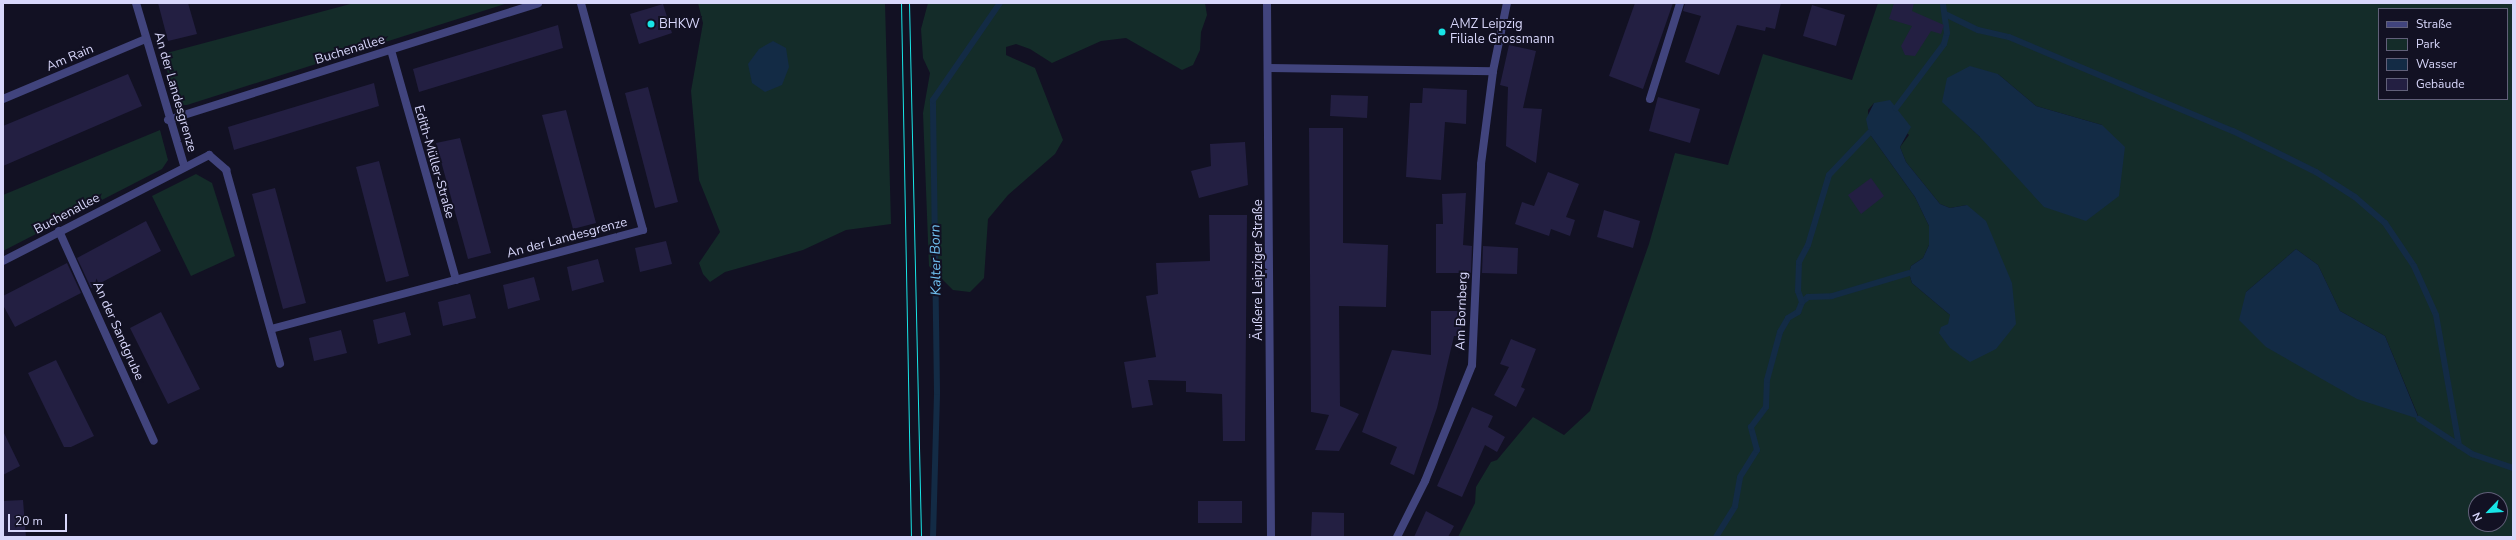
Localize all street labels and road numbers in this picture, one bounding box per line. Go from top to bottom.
street label: An der Landesgrenze [150,30,200,154]
street label: Buchenallee [313,32,387,68]
street label: Am Rain [44,41,96,75]
street label: Edith-Müller-Straße [410,104,458,220]
street label: Buchenallee [31,190,103,238]
street label: Äußere Leipziger Straße [1250,199,1266,341]
street label: An der Landesgrenze [505,214,629,262]
street label: Am Bornberg [1453,271,1471,351]
street label: An der Sandgrube [89,279,147,383]

